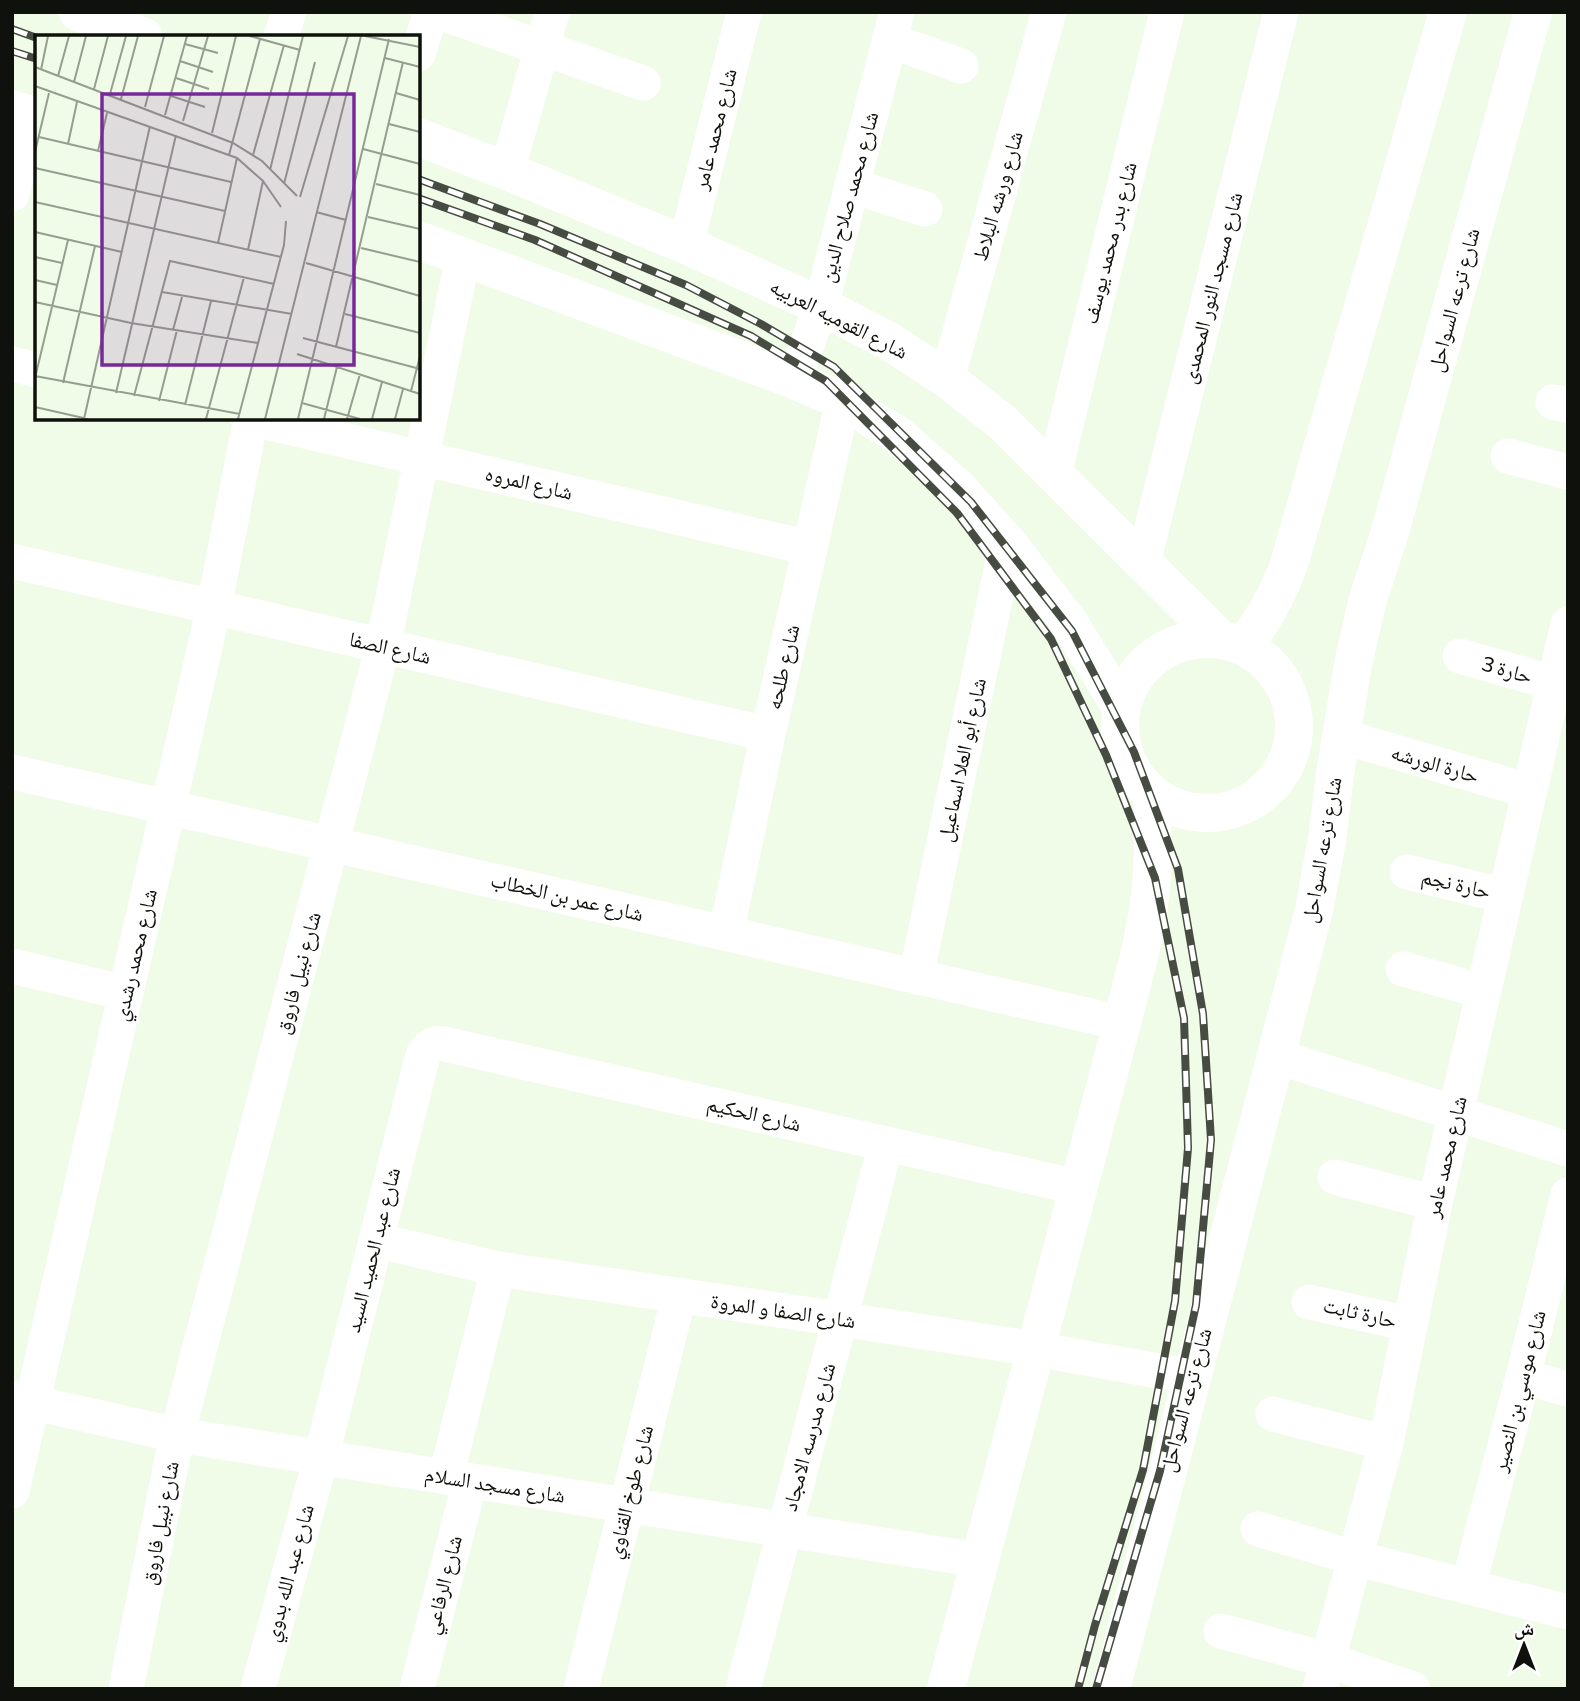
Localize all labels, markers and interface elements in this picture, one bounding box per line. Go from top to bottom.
inset map [35,35,420,420]
street label: شارع محمد عامر [686,65,743,193]
street label: شارع محمد صلاح الدين [813,108,884,285]
street label: شارع ورشه البلاط [966,128,1029,264]
street label: شارع بدر محمد يوسف [1076,159,1143,327]
street label: شارع مسجد النور المحمدى [1175,189,1248,387]
street label: شارع ترعه السواحل [1421,225,1486,375]
street label: شارع القوميه العربيه [766,272,913,365]
street label: شارع المروه [483,459,575,506]
street label: شارع طلحه [760,622,805,712]
street label: شارع الصفا [347,625,434,670]
street label: حارة 3 [1479,649,1536,688]
street label: شارع أبو العلا اسماعيل [931,675,992,844]
street label: حارة الورشه [1389,738,1482,787]
street label: شارع ترعه السواحل [1295,775,1348,925]
street label: حارة نجم [1419,862,1493,906]
street label: شارع عمر بن الخطاب [488,866,646,927]
street label: شارع محمد رشدي [106,886,166,1024]
street label: شارع نبيل فاروق [268,909,327,1037]
street label: شارع الحكيم [704,1090,804,1138]
street label: شارع محمد عامر [1418,1093,1473,1221]
street label: شارع عبد الحميد السيد [339,1165,406,1335]
street label: شارع الصفا و المروة [709,1287,857,1334]
street label: حارة ثابت [1321,1291,1400,1333]
street label: شارع موسي بن النصير [1485,1307,1555,1476]
street label: شارع ترعه السواحل [1153,1325,1218,1475]
street label: شارع مدرسه الامجاد [776,1360,841,1514]
street label: شارع طوخ القناوي [600,1422,662,1562]
street label: شارع نبيل فاروق [134,1459,185,1587]
street label: شارع مسجد السلام [423,1460,567,1510]
street label: شارع عبد الله بدوي [257,1501,323,1645]
street label: شارع الرفاعي [417,1533,471,1638]
north arrow [1489,1610,1559,1680]
text: ش [1514,1616,1534,1640]

